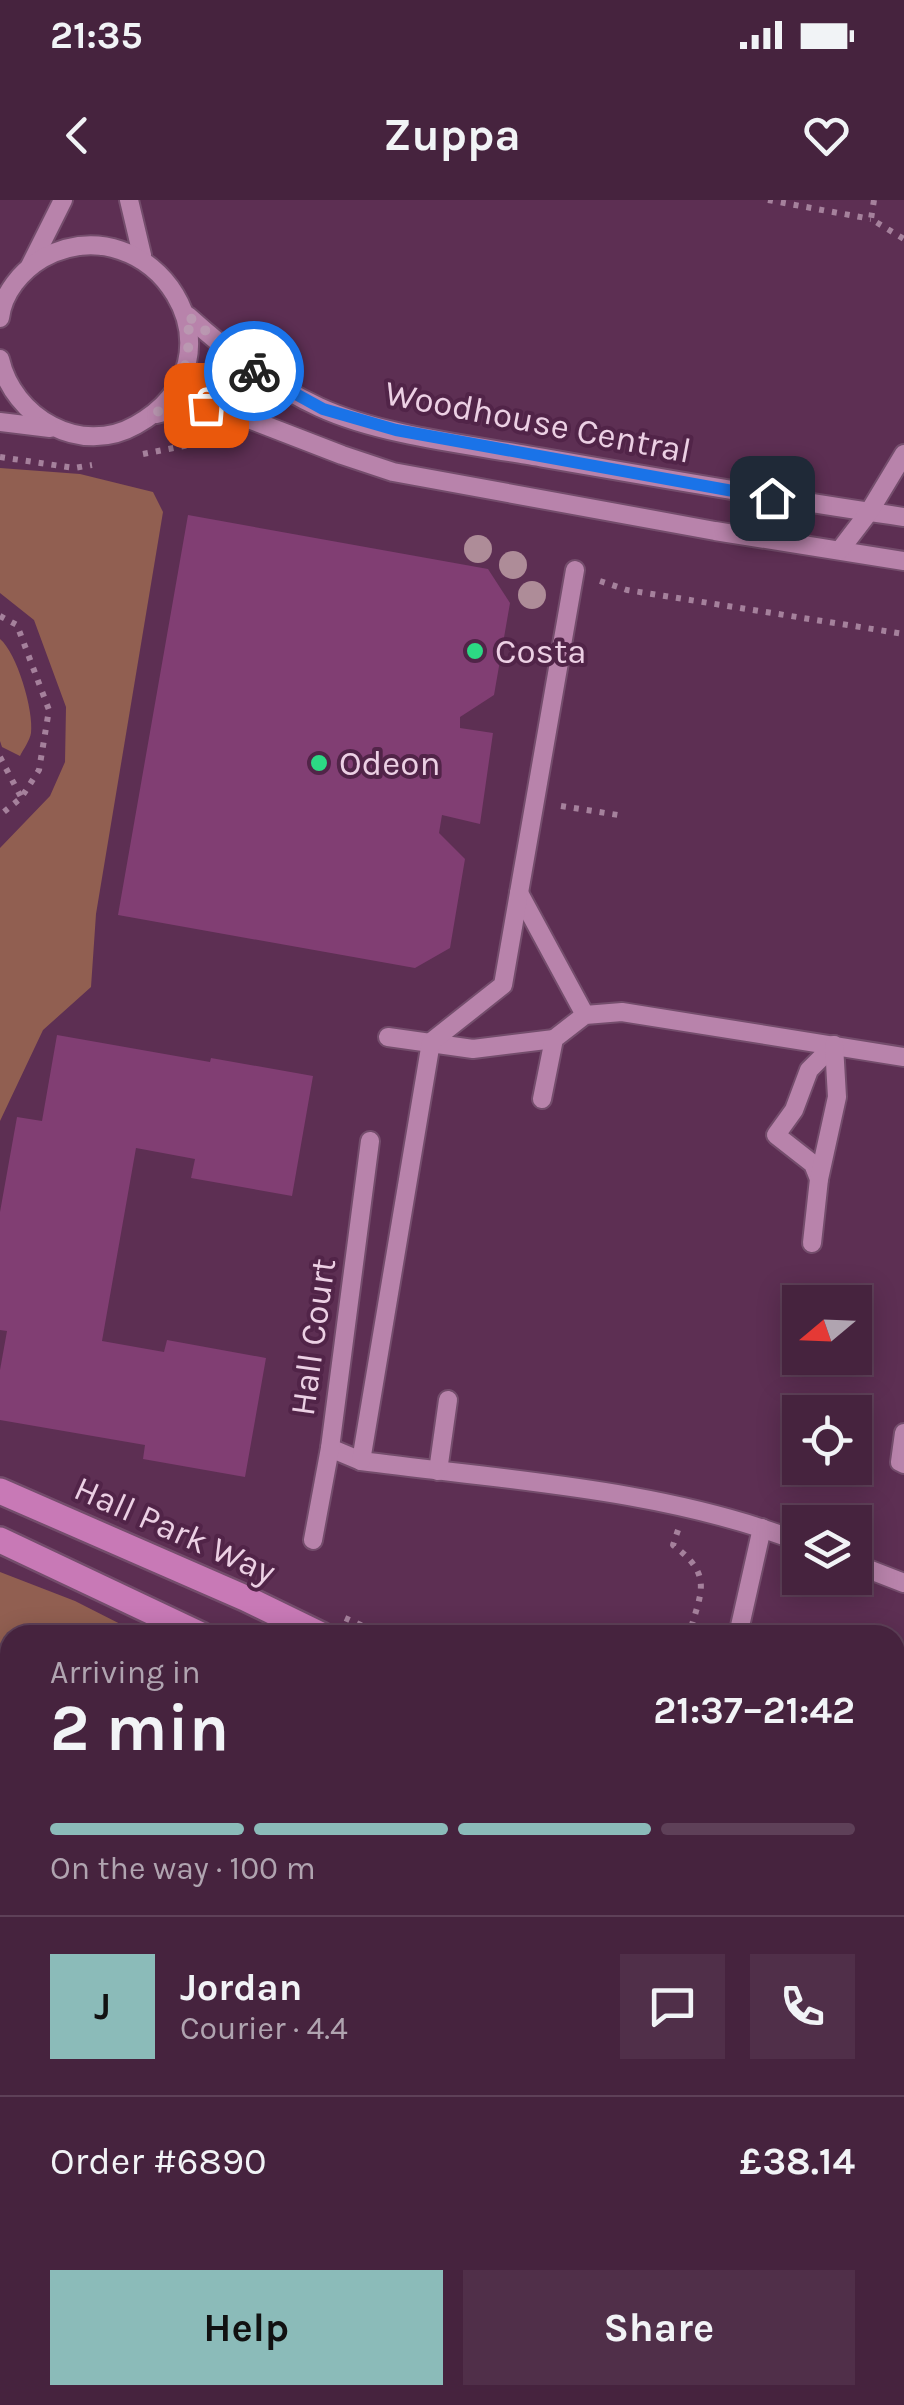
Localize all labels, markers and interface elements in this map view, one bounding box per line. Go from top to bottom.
text: 21:35 [50,13,143,58]
icon: back [50,108,105,163]
icon: heart [799,108,854,163]
text: Zuppa [383,109,521,161]
courier [204,321,304,421]
icon: bike [227,344,282,399]
pin [164,363,249,448]
street label: Woodhouse Central [382,372,694,472]
icon: bag [179,378,234,433]
pin [730,456,815,541]
icon: home [745,471,800,526]
place label: Costa [495,631,586,672]
marker: Costa [464,640,486,662]
place label: Odeon [339,743,441,784]
marker: Odeon [308,752,330,774]
street label: Hall Court [282,1256,344,1418]
north arrow [782,1285,872,1375]
map controls [782,1285,872,1595]
button: locate [782,1395,872,1485]
street label: Hall Park Way [68,1467,282,1593]
button: layers [782,1505,872,1595]
text: Arriving in [50,1654,201,1691]
text: 21:37–21:42 [653,1688,855,1733]
text: 2 min [50,1690,229,1766]
text: On the way · 100 m [50,1850,316,1887]
button: chat [620,1954,725,2059]
button: phone [750,1954,855,2059]
text: Jordan [180,1965,303,2010]
text: J [94,1984,111,2029]
text: Courier · 4.4 [180,2010,348,2047]
text: Order #6890 [50,2139,267,2184]
text: £38.14 [740,2139,855,2184]
button: Help [50,2270,443,2385]
button: Share [463,2270,855,2385]

